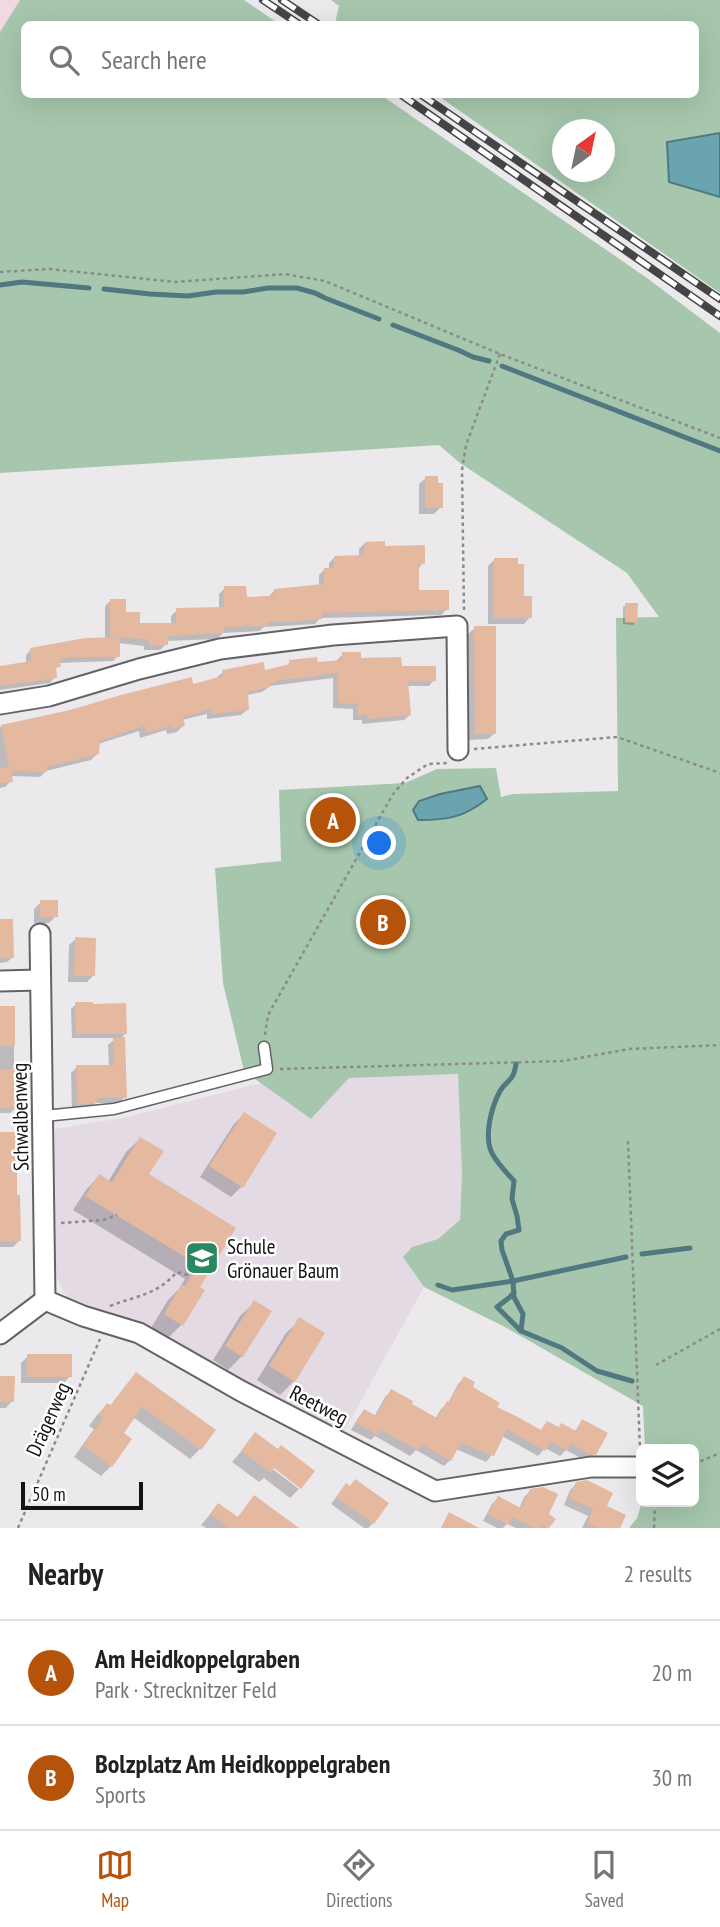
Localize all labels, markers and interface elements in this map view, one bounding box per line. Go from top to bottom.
search box [21,21,699,98]
icon: search [45,41,83,79]
text: Search here [101,43,207,76]
north arrow [552,119,615,182]
pin: A [310,794,356,846]
your location [362,826,396,860]
pin: B [360,896,406,948]
street label: Schwalbenweg [6,1063,34,1171]
place label: Schule Grönauer Baum [227,1233,339,1284]
school or university icon: Schule Grönauer Baum [183,1239,221,1277]
street label: Drägerweg [20,1378,76,1460]
street label: Reetweg [285,1379,353,1431]
map controls [636,1444,699,1507]
button: layers [636,1444,699,1507]
scale bar [21,1479,144,1511]
text: 50 m [32,1482,66,1506]
text: Nearby [28,1554,103,1593]
text: 2 results [624,1559,692,1588]
text: Am Heidkoppelgraben [95,1642,300,1675]
text: A [45,1658,57,1687]
text: 20 m [651,1658,692,1687]
text: Park · Strecknitzer Feld [95,1675,277,1704]
text: Bolzplatz Am Heidkoppelgraben [95,1747,390,1780]
text: B [45,1763,57,1792]
text: 30 m [651,1763,692,1792]
text: Sports [95,1780,146,1809]
tab: Map [96,1846,134,1912]
tab: Directions [326,1846,392,1912]
tab: Saved [585,1846,624,1912]

